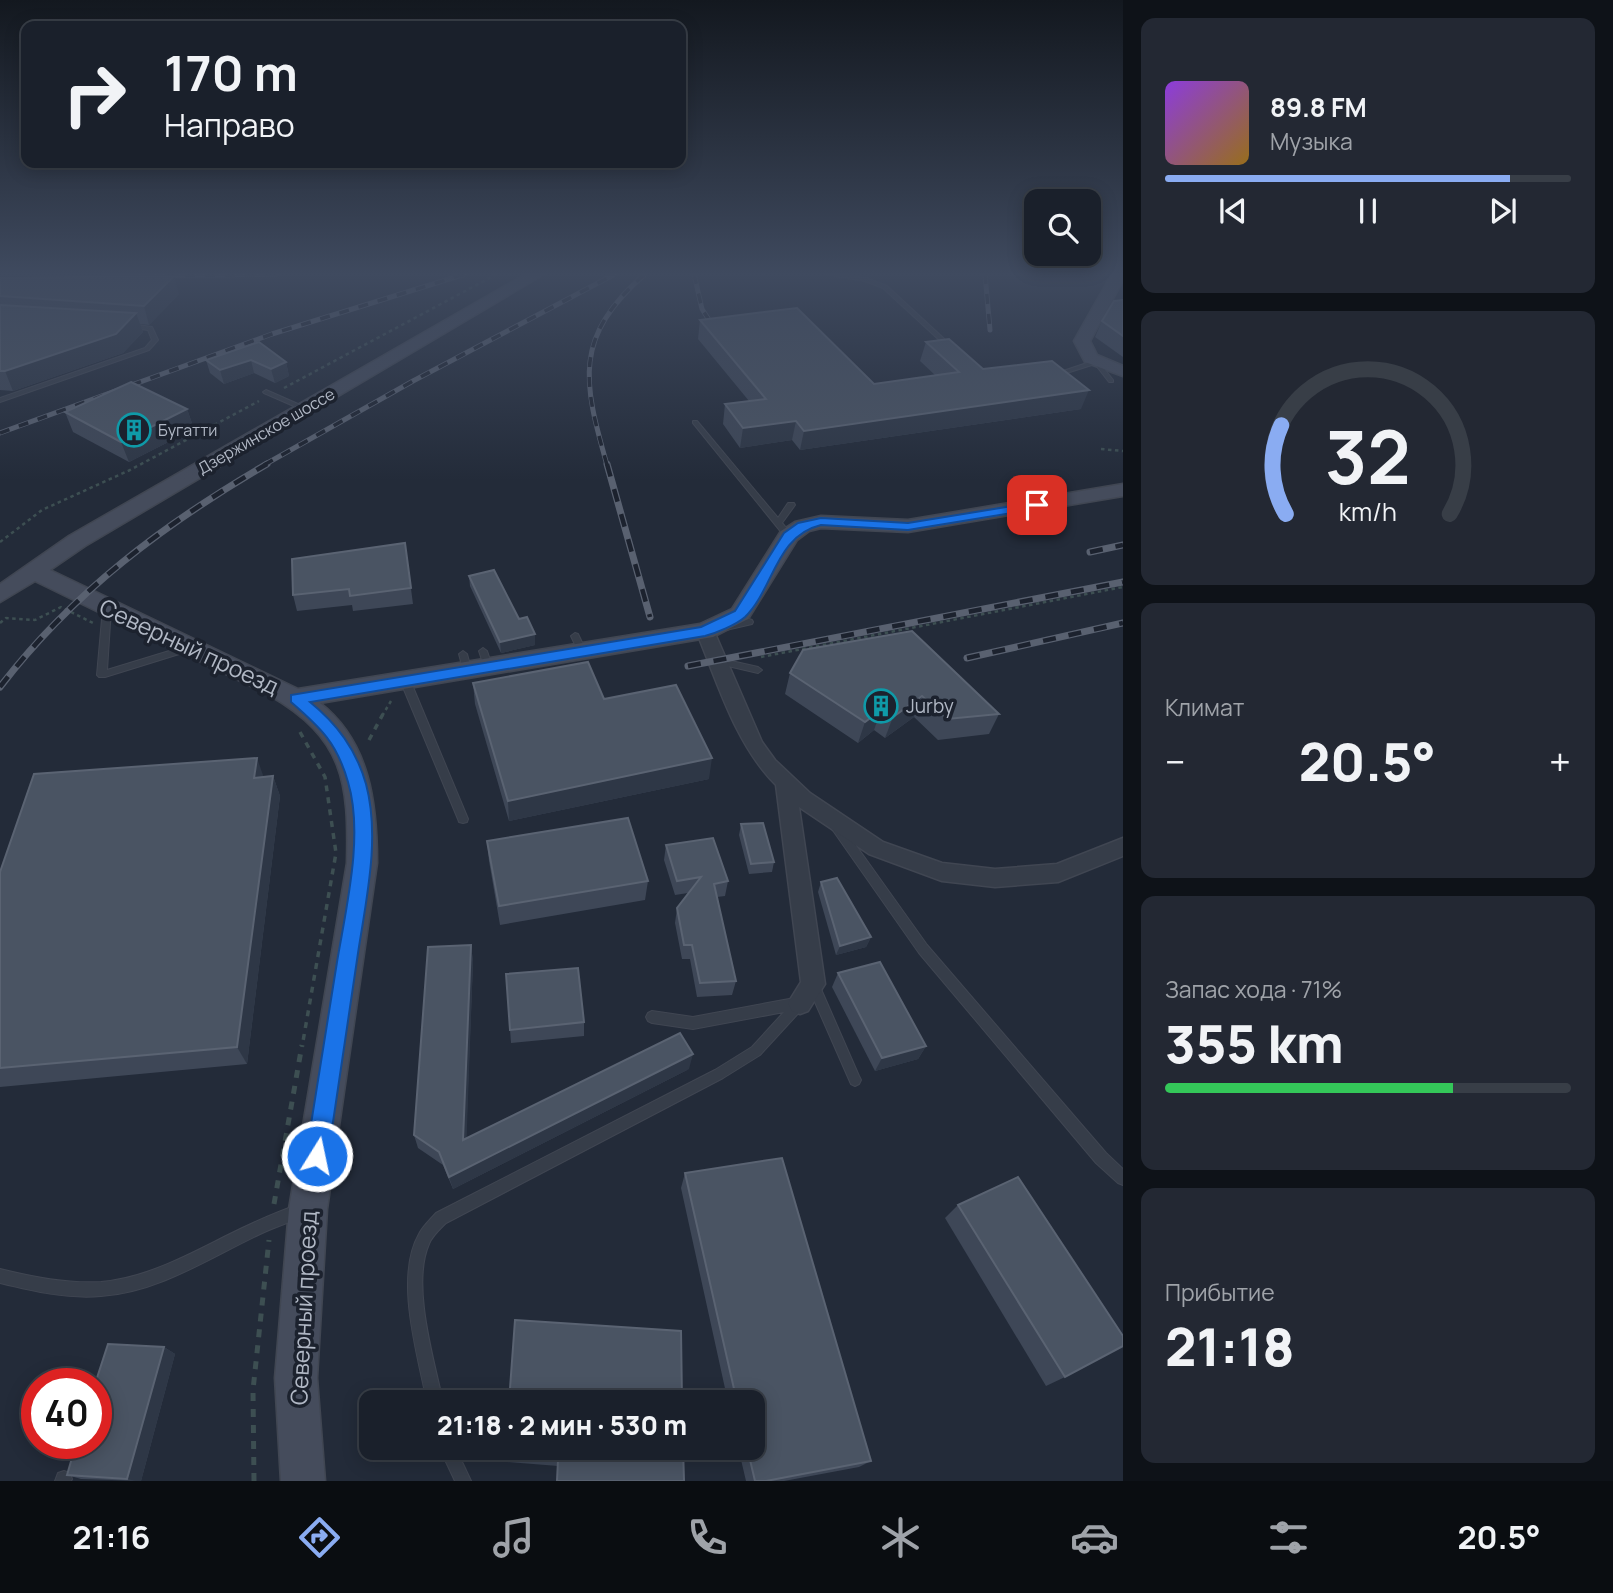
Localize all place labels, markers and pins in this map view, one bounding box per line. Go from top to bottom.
building icon: Бугатти [115,411,153,449]
place label: Бугатти [158,419,217,441]
pin [1007,475,1067,535]
building icon: Jurby [862,687,900,725]
place label: Jurby [906,693,954,719]

